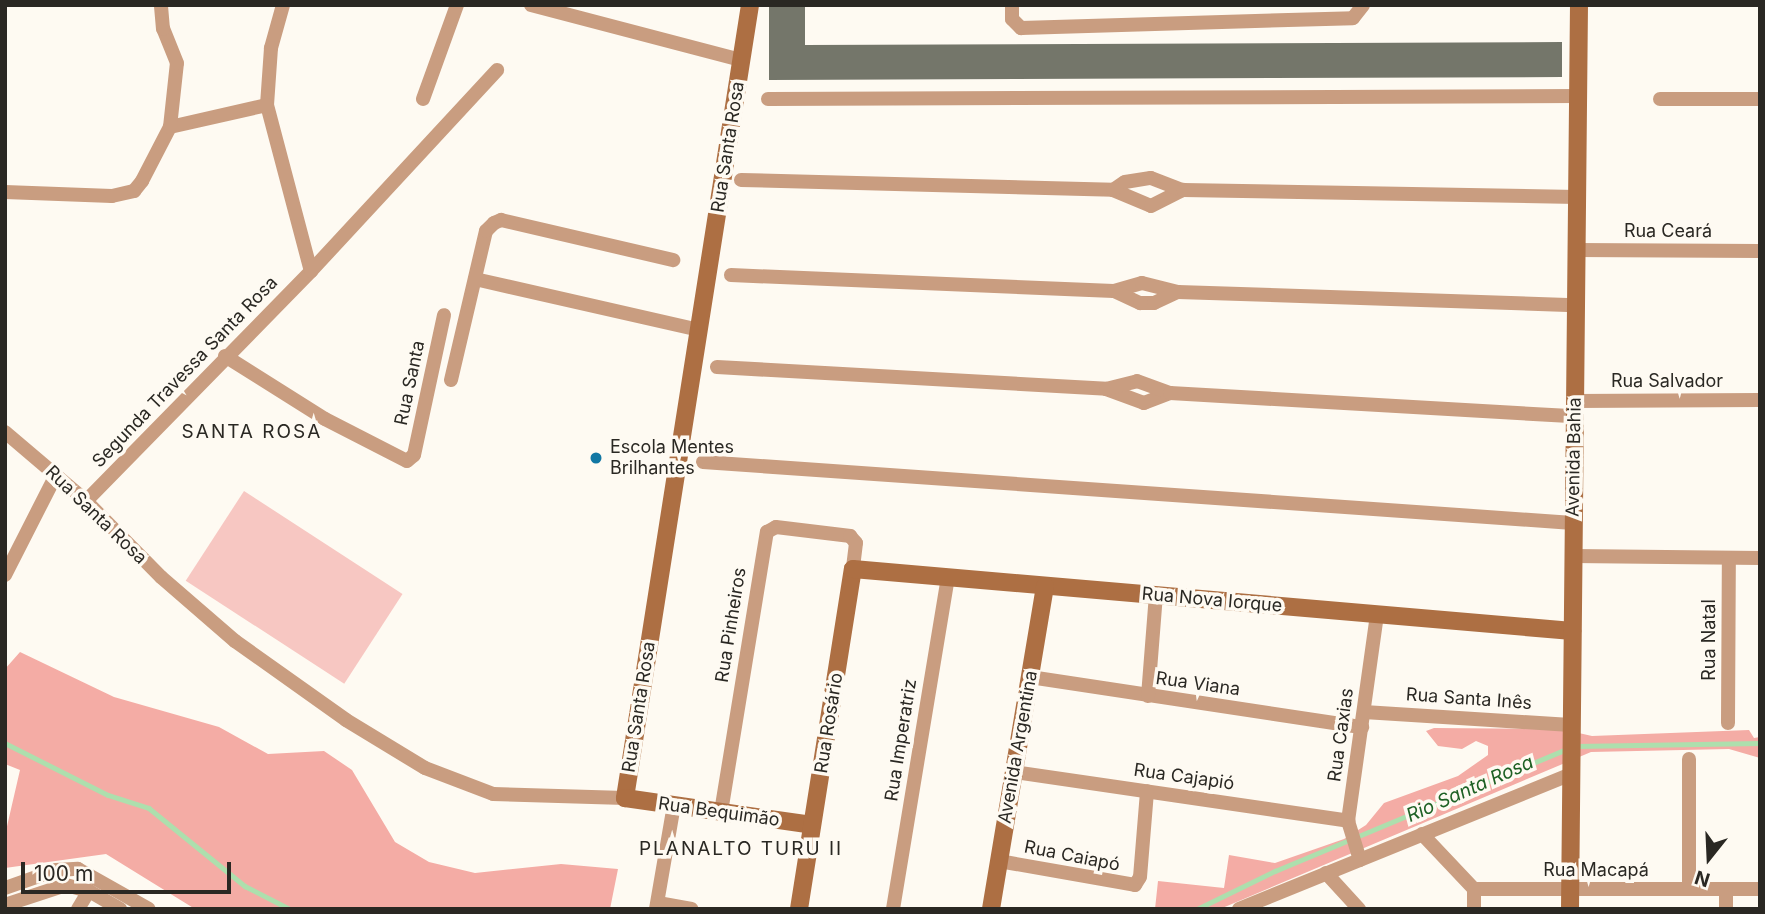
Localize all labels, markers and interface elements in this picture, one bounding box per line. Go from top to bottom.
street label: Rua Santa Rosa [707,80,749,214]
street label: Rua Ceará [1624,220,1712,242]
street label: Segunda Travessa Santa Rosa [88,272,282,472]
street label: Rua Santa [391,339,429,427]
street label: Rua Salvador [1611,370,1723,392]
street label: Avenida Bahia [1562,397,1586,517]
district label: SANTA ROSA [183,421,321,443]
place label: Escola Mentes Brilhantes [610,437,734,480]
marker: Escola Mentes Brilhantes [588,450,604,466]
street label: Rua Santa Rosa [41,461,151,569]
street label: Rua Pinheiros [711,566,751,684]
street label: Rua Nova Iorque [1141,583,1283,617]
street label: Rua Natal [1698,599,1720,681]
street label: Rua Santa Rosa [618,640,660,774]
street label: Rua Viana [1154,667,1242,701]
street label: Avenida Argentina [994,669,1042,825]
street label: Rua Rosário [810,671,848,775]
street label: Rua Imperatriz [881,677,921,803]
street label: Rua Santa Inês [1405,684,1533,714]
street label: Rua Caxias [1324,687,1358,783]
water label: Rio Santa Rosa [1403,751,1537,827]
street label: Rua Cajapió [1132,759,1236,795]
street label: Rua Bequimão [657,793,781,831]
north arrow [1674,823,1744,893]
street label: Rua Caiapó [1022,836,1122,876]
district label: PLANALTO TURU II [641,838,841,860]
scale bar [24,848,234,892]
street label: Rua Macapá [1543,859,1649,881]
text: 100 m [34,861,93,886]
text: N [1692,865,1713,892]

